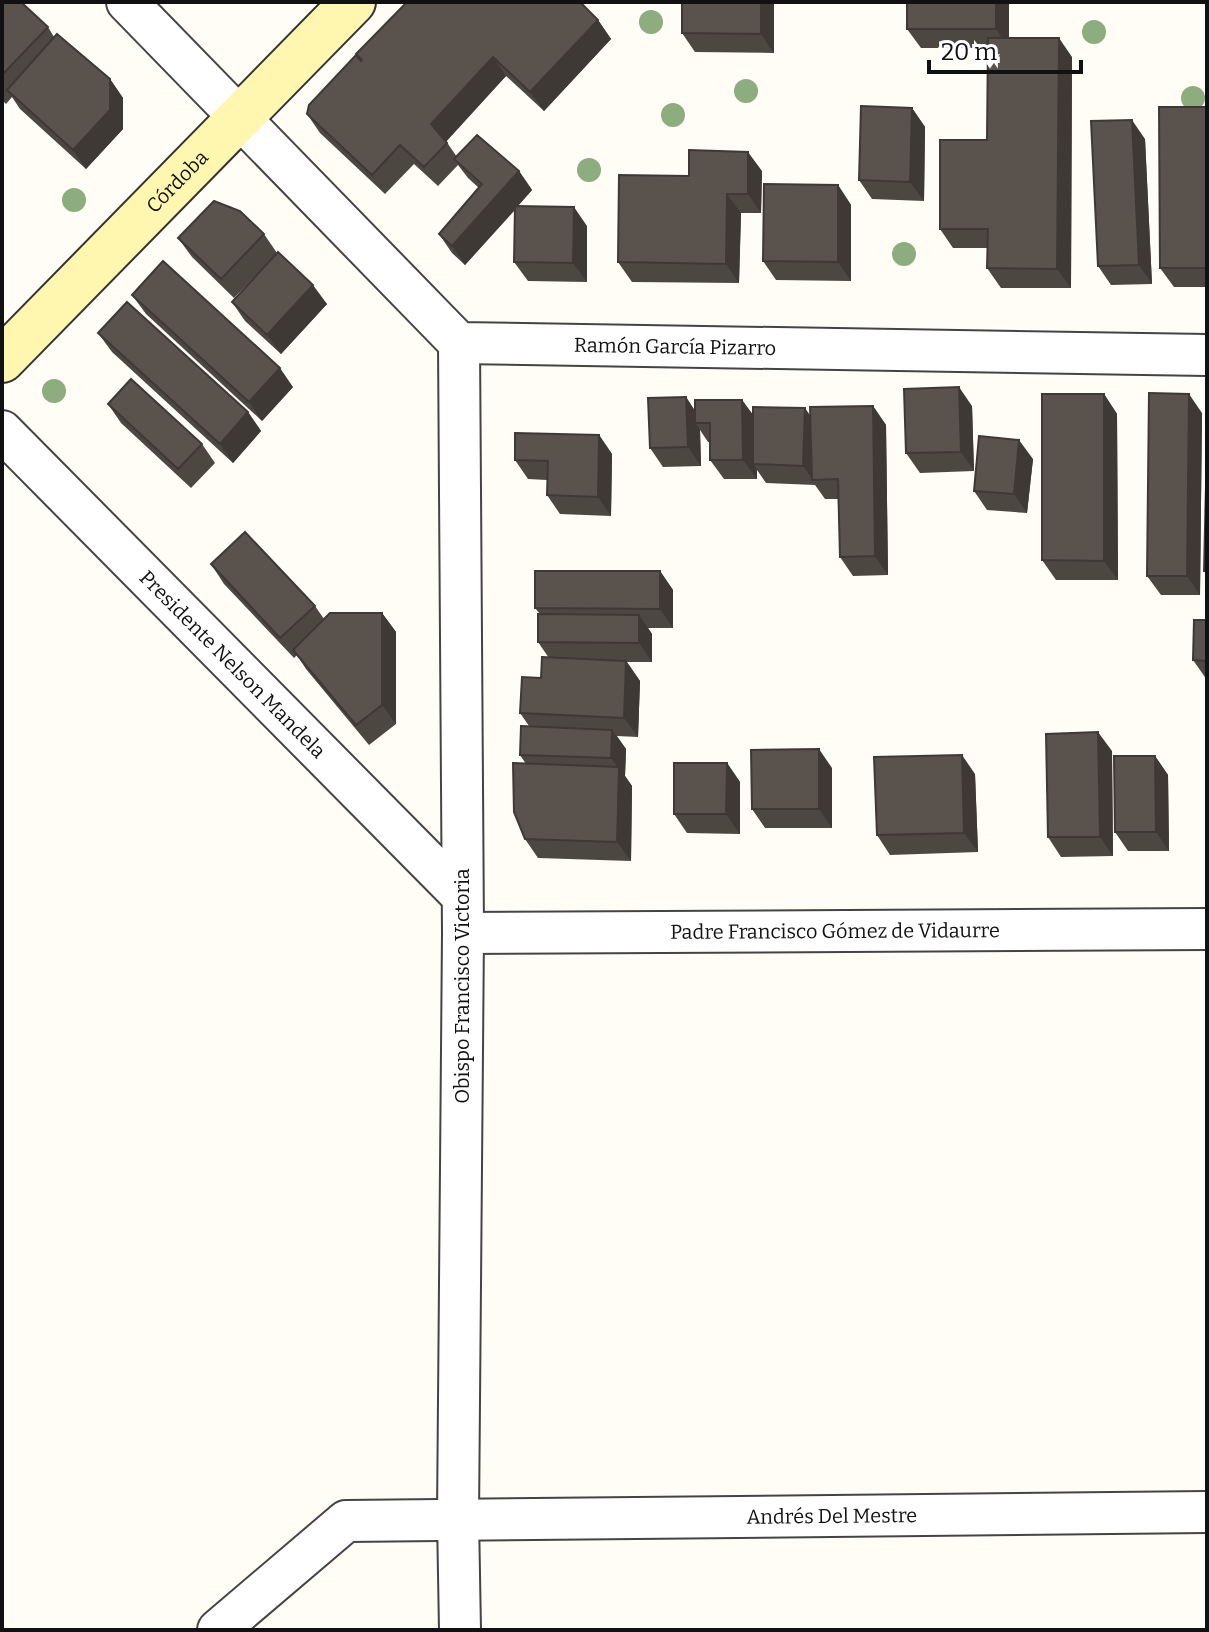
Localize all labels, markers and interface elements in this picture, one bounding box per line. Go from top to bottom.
scale bar [929,24,1081,74]
text: 20 m [941,38,997,66]
street label: Córdoba [141,145,213,218]
street label: Ramón García Pizarro [574,333,776,360]
street label: Presidente Nelson Mandela [135,565,331,763]
street label: Obispo Francisco Victoria [450,868,474,1104]
street label: Padre Francisco Gómez de Vidaurre [670,918,1000,944]
street label: Andrés Del Mestre [746,1503,917,1529]

